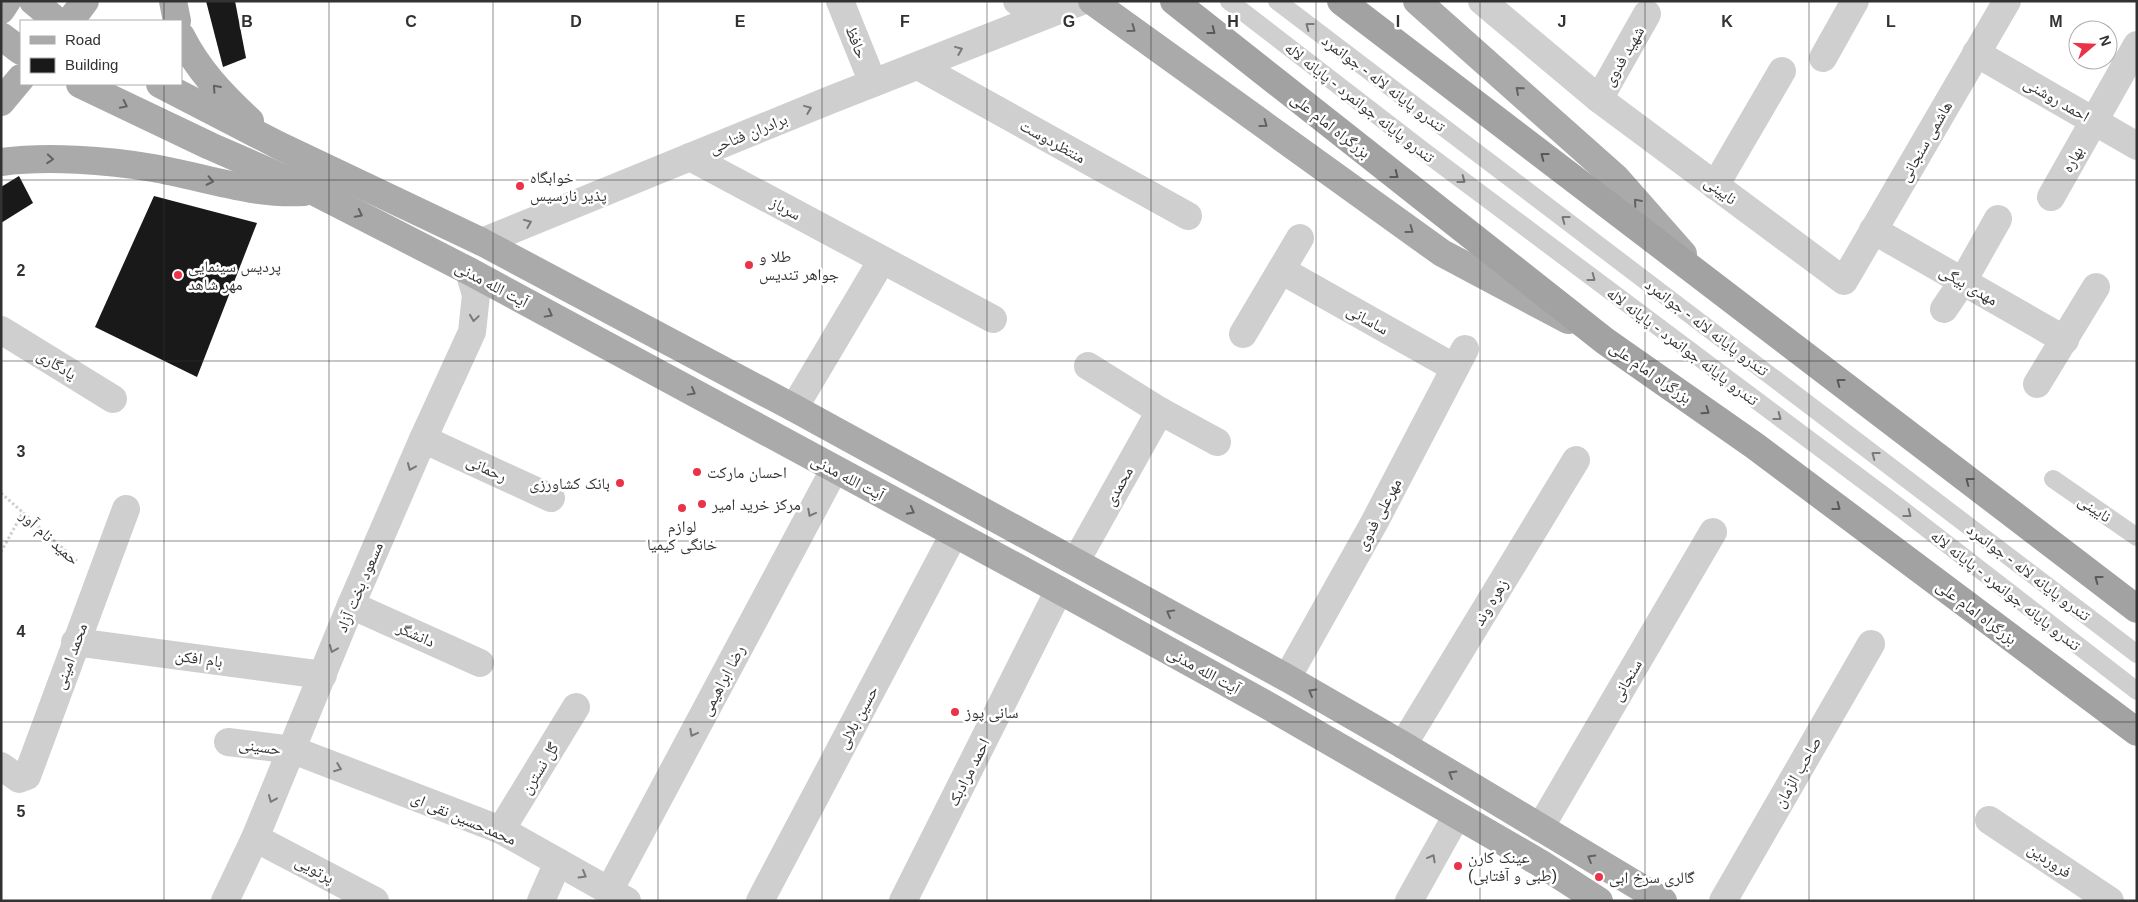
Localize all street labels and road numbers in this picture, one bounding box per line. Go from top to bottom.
street label: شهید فدوی [1600,23,1649,90]
street label: حافظ [842,24,871,61]
street label: تندرو پایانه لاله - جوانمرد [1318,32,1449,136]
street label: تندرو پایانه جوانمرد - پایانه لاله [1281,39,1438,167]
street label: احمد روشنی [2020,74,2092,127]
street label: بزرگراه امام علی [1287,89,1373,163]
street label: هاشمی سنجانی [1896,98,1957,185]
street label: برادران فتاحی [707,110,791,159]
street label: منتظردوست [1017,117,1088,167]
street label: بهاره [2058,143,2087,176]
street label: نایینی [1700,173,1740,209]
street label: سرباز [766,193,804,224]
street label: آیت الله مدنی [452,258,532,313]
street label: مهدی بیگی [1936,262,2001,310]
street label: تندرو پایانه لاله - جوانمرد [1641,276,1772,380]
street label: تندرو پایانه جوانمرد - پایانه لاله [1603,284,1762,410]
street label: ساسانی [1343,301,1391,339]
street label: بزرگراه امام علی [1606,338,1695,408]
street label: یادگاری [33,346,79,385]
street label: آیت الله مدنی [808,451,888,506]
street label: رحمانی [463,452,510,487]
street label: محمدی [1101,464,1138,510]
street label: مهرعلی فدوی [1352,475,1406,554]
street label: نایینی [2074,491,2114,527]
street label: حمید نام آور [15,506,82,570]
street label: تندرو پایانه لاله - جوانمرد [1963,521,2094,625]
street label: تندرو پایانه جوانمرد - پایانه لاله [1927,527,2084,655]
street label: مسعود بخت آزاد [333,540,387,635]
street label: زهره وند [1470,576,1512,629]
street label: بزرگراه امام علی [1932,577,2020,649]
street label: دانشگر [393,618,437,651]
street label: محمد امینی [51,621,92,692]
street label: رضا ابراهیمی [697,642,750,719]
street label: آیت الله مدنی [1164,644,1244,699]
street label: بام افکن [174,647,224,672]
street label: سنجانی [1608,656,1647,705]
street label: حسین بلالی [834,683,883,753]
street label: صاحب الزّمان [1770,734,1826,812]
street label: حسینی [238,735,282,760]
street label: احمد مرادبک [944,736,994,809]
street label: گل نسترن [517,739,564,798]
street label: محمدحسین نقی ای [408,789,519,850]
street label: فروردین [2024,840,2075,883]
street label: پرتویی [292,852,337,889]

